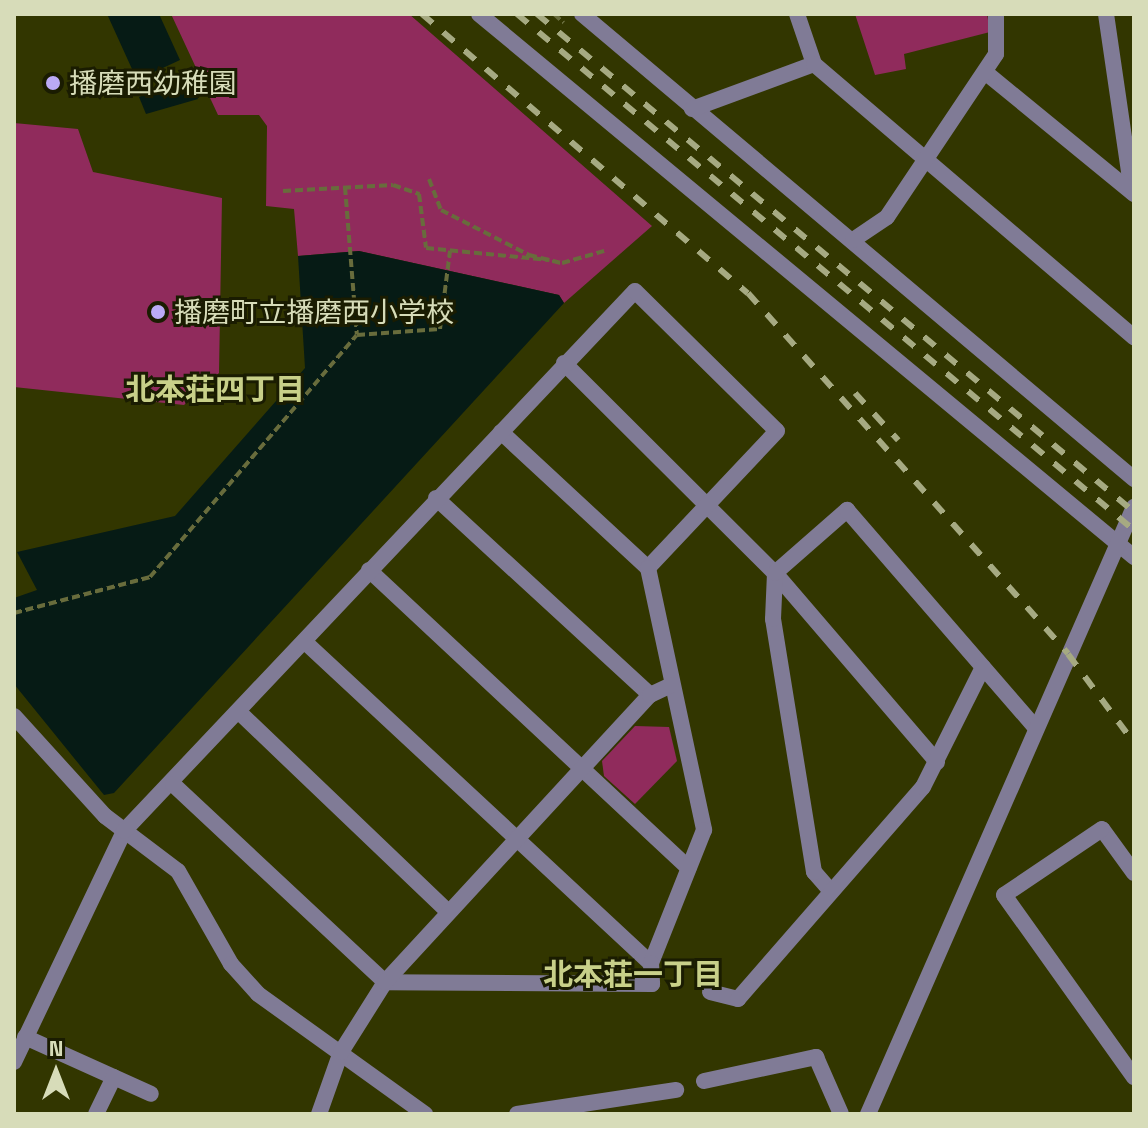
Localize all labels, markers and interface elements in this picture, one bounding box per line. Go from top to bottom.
place label: 播磨西幼稚園 [69,66,237,100]
marker: 播磨西幼稚園 [44,74,62,92]
place label: 播磨町立播磨西小学校 [174,295,454,329]
marker: 播磨町立播磨西小学校 [149,303,167,321]
district label: 北本荘四丁目 [125,372,305,408]
district label: 北本荘一丁目 [543,957,723,993]
north arrow [16,1032,96,1112]
text: N [49,1034,63,1062]

